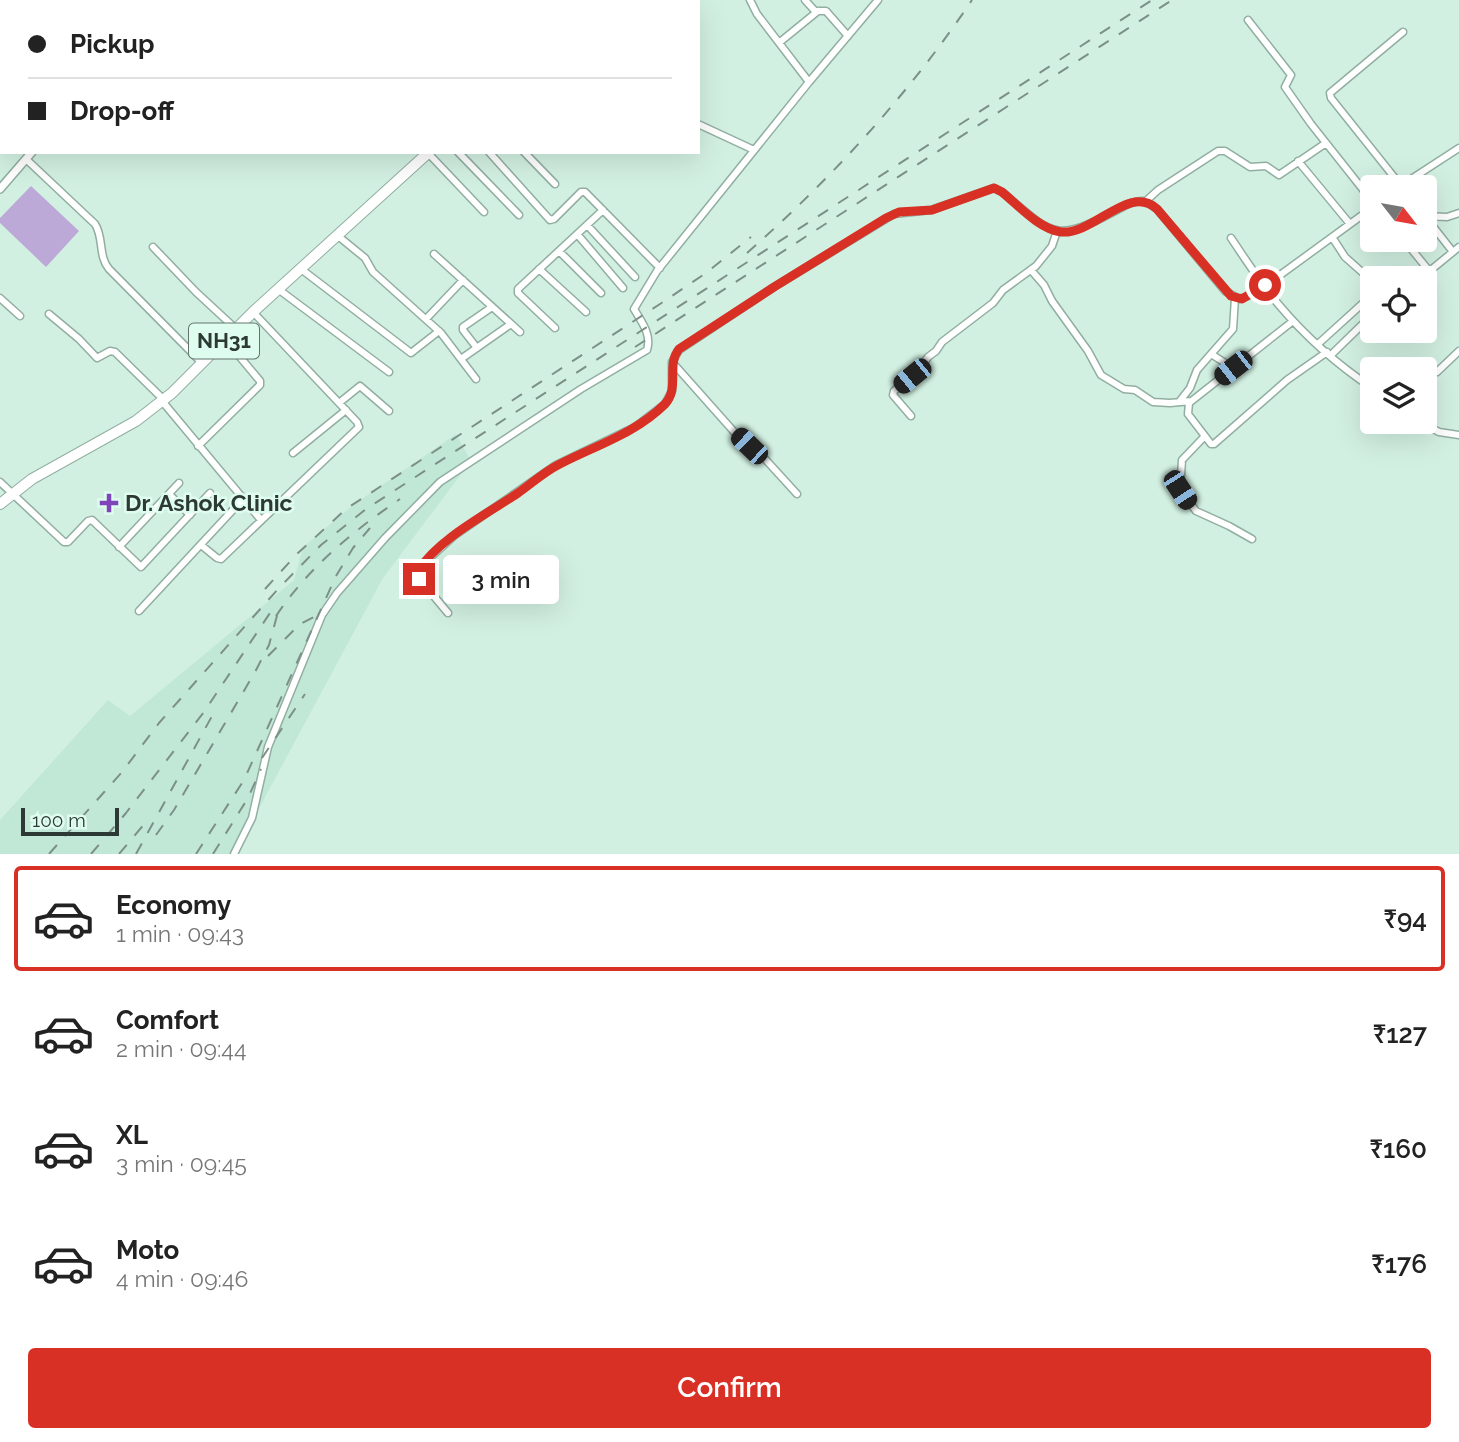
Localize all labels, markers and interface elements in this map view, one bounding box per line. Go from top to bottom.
text: Pickup [70,29,155,59]
text: Drop-off [70,96,174,126]
north arrow [1360,175,1437,252]
map controls [1360,175,1437,434]
button: locate [1360,266,1437,343]
route start [1249,269,1281,301]
road number: NH31 [189,324,259,358]
car [1210,347,1257,389]
car [890,355,935,397]
button: layers [1360,357,1437,434]
car [727,424,772,468]
car [1160,467,1201,513]
place label: Dr. Ashok Clinic [125,489,293,516]
marker: Dr. Ashok Clinic [99,493,119,513]
callout: 3 min [444,554,559,604]
route end [403,563,435,595]
text: 3 min [472,566,530,593]
scale bar [21,805,119,837]
text: 100 m [32,809,86,831]
icon: car [32,887,95,950]
text: Economy [116,890,231,920]
text: ₹94 [1384,904,1427,934]
text: 1 min · 09:43 [116,920,244,947]
icon: car [32,1002,95,1065]
text: Comfort [116,1005,219,1035]
text: ₹127 [1373,1019,1427,1049]
text: 2 min · 09:44 [116,1035,246,1062]
icon: car [32,1117,95,1180]
text: XL [116,1120,148,1150]
text: ₹160 [1370,1134,1427,1164]
text: 3 min · 09:45 [116,1150,247,1177]
icon: car [32,1232,95,1295]
text: Moto [116,1235,179,1265]
text: ₹176 [1371,1249,1427,1279]
text: 4 min · 09:46 [116,1265,248,1292]
button: Confirm [28,1348,1431,1428]

